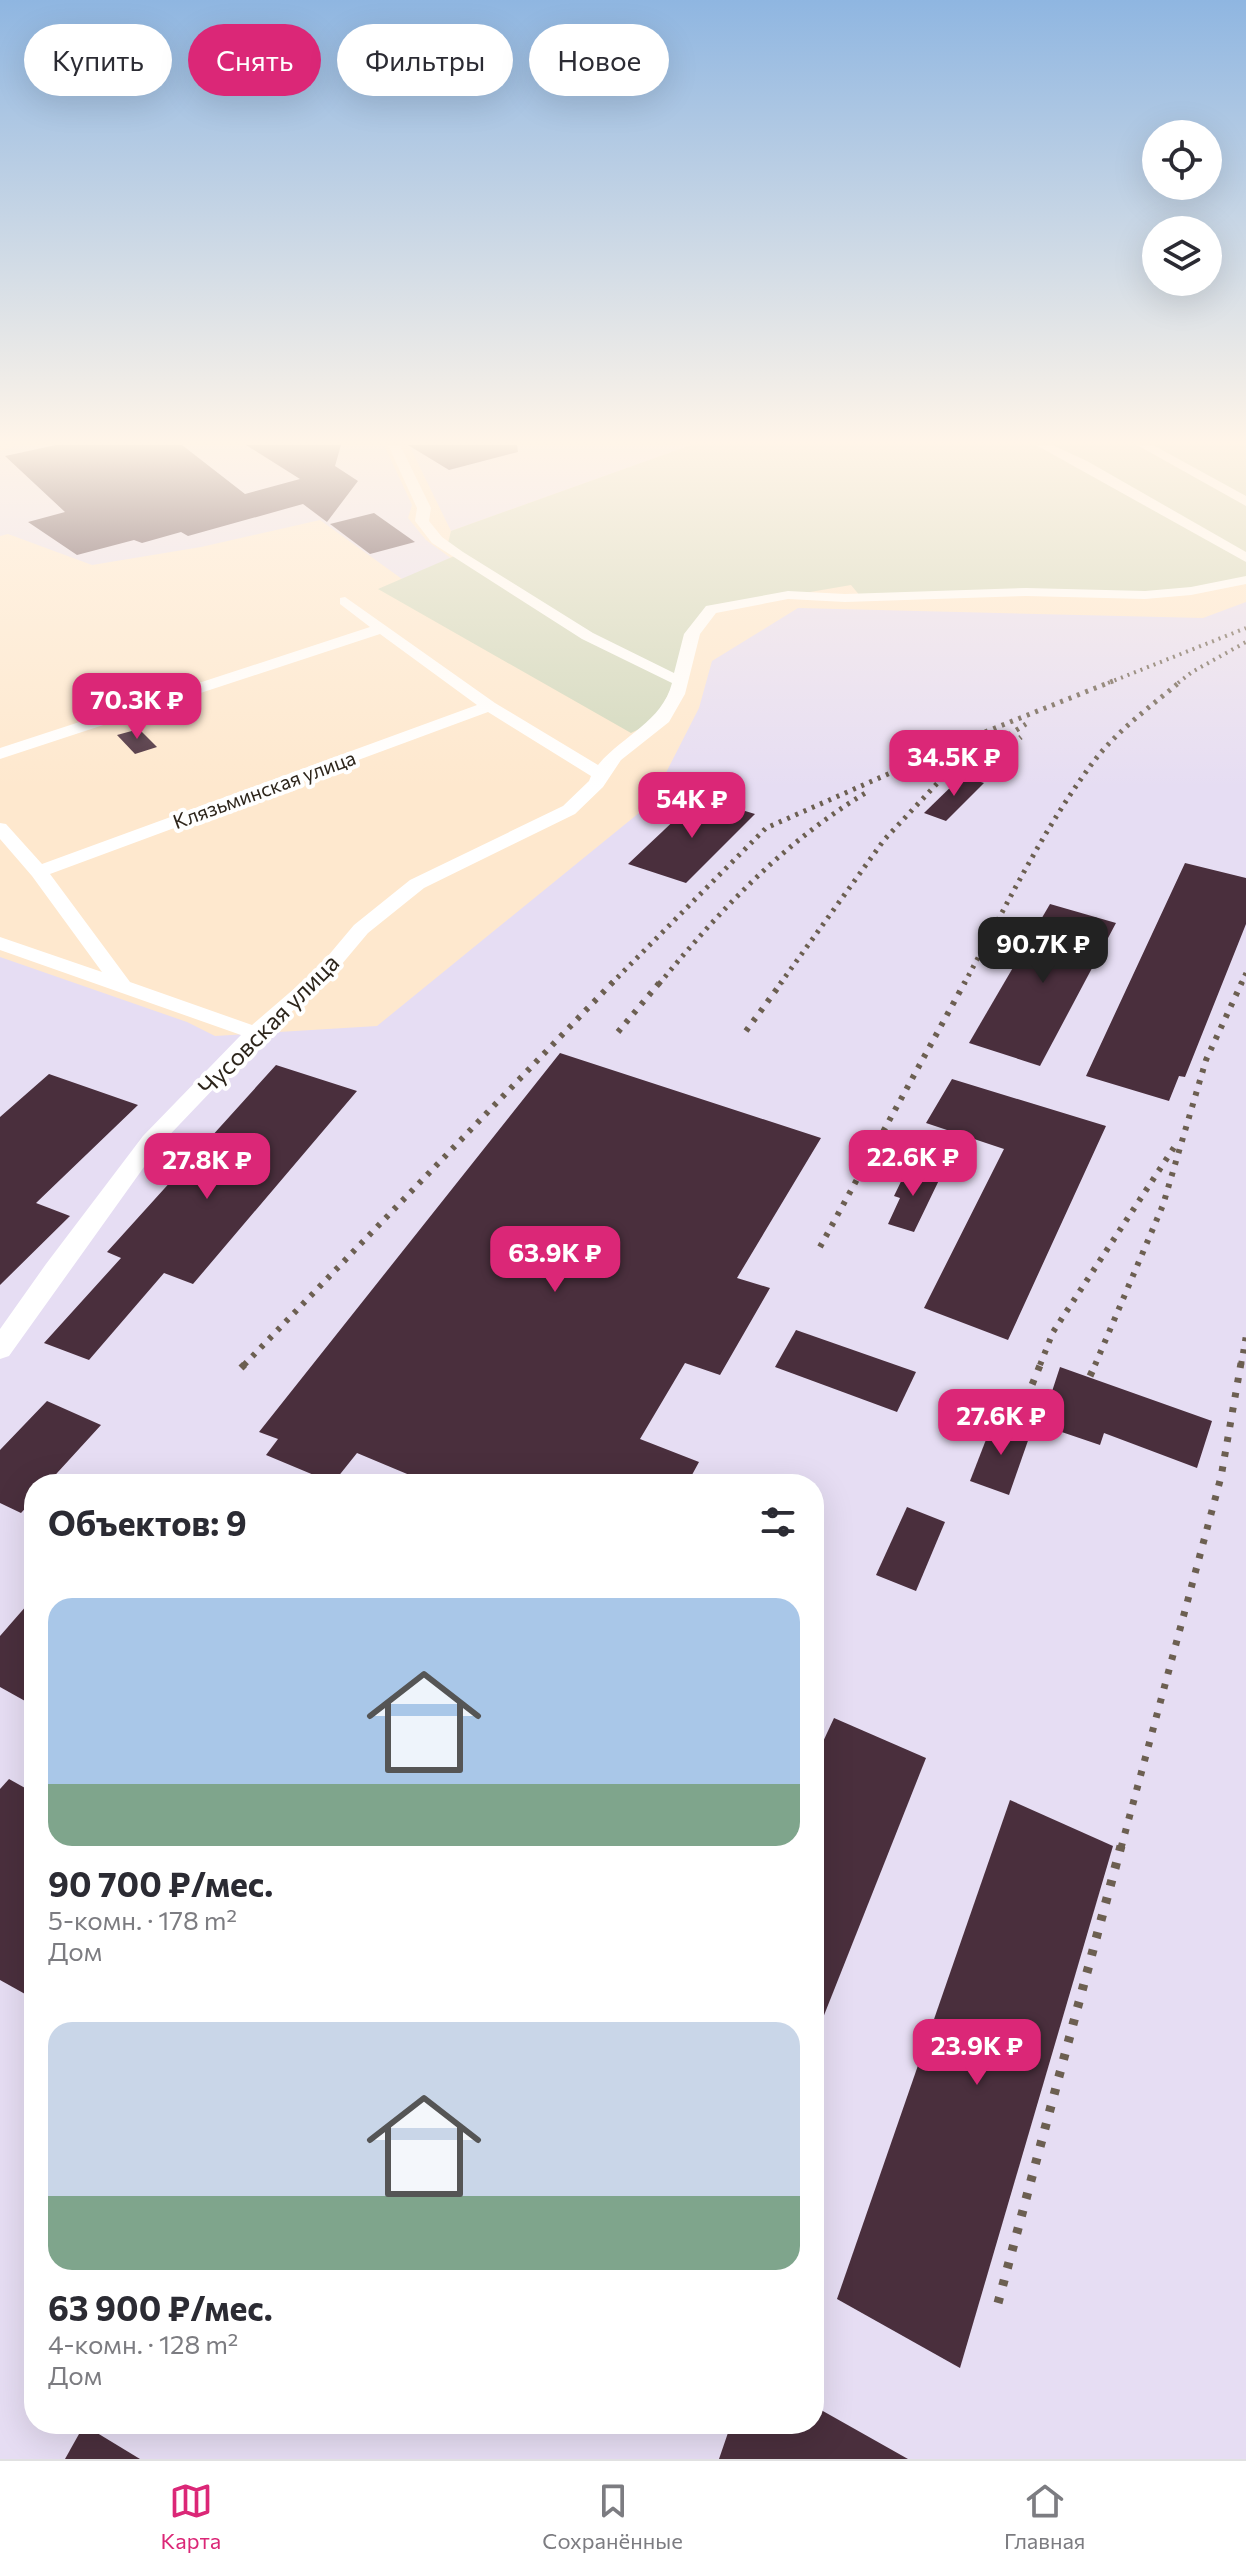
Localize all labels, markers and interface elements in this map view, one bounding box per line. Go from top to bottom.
chip: Купить [24,24,172,96]
chip: Снять [188,24,321,96]
chip: Фильтры [337,24,513,96]
chip: Новое [529,24,669,96]
map controls [1142,120,1222,296]
button: locate [1142,120,1222,200]
button: layers [1142,216,1222,296]
pin: 70.3K ₽ [63,673,211,741]
text: 70.3K ₽ [90,683,184,714]
pin: 34.5K ₽ [880,730,1028,798]
text: 34.5K ₽ [907,740,1001,771]
street label: Клязьминская улица [169,745,359,833]
pin: 54K ₽ [636,772,748,840]
text: 54K ₽ [656,782,728,813]
pin: 90.7K ₽ [969,917,1117,985]
text: 90.7K ₽ [996,927,1090,958]
street label: Чусовская улица [192,948,344,1100]
pin: 22.6K ₽ [839,1130,987,1198]
pin: 27.8K ₽ [133,1133,281,1201]
text: 22.6K ₽ [867,1140,959,1171]
text: 27.8K ₽ [162,1143,252,1174]
pin: 63.9K ₽ [481,1226,629,1294]
text: 63.9K ₽ [508,1236,602,1267]
pin: 27.6K ₽ [927,1389,1075,1457]
text: 27.6K ₽ [956,1399,1046,1430]
icon: filters [756,1500,800,1544]
text: Объектов: 9 [48,1501,247,1543]
icon: home [352,1650,496,1794]
text: 90 700 ₽/мес. [48,1862,273,1904]
text: 5-комн. · 178 m² [48,1904,237,1935]
text: Дом [48,1935,102,1966]
pin: 23.9K ₽ [903,2019,1051,2087]
text: 23.9K ₽ [931,2029,1023,2060]
icon: home [352,2074,496,2218]
text: 63 900 ₽/мес. [48,2286,273,2328]
text: 4-комн. · 128 m² [48,2328,238,2359]
text: Дом [48,2359,102,2390]
tab: Карта [161,2479,221,2554]
tab: Сохранённые [542,2479,683,2554]
tab: Главная [1004,2479,1085,2554]

